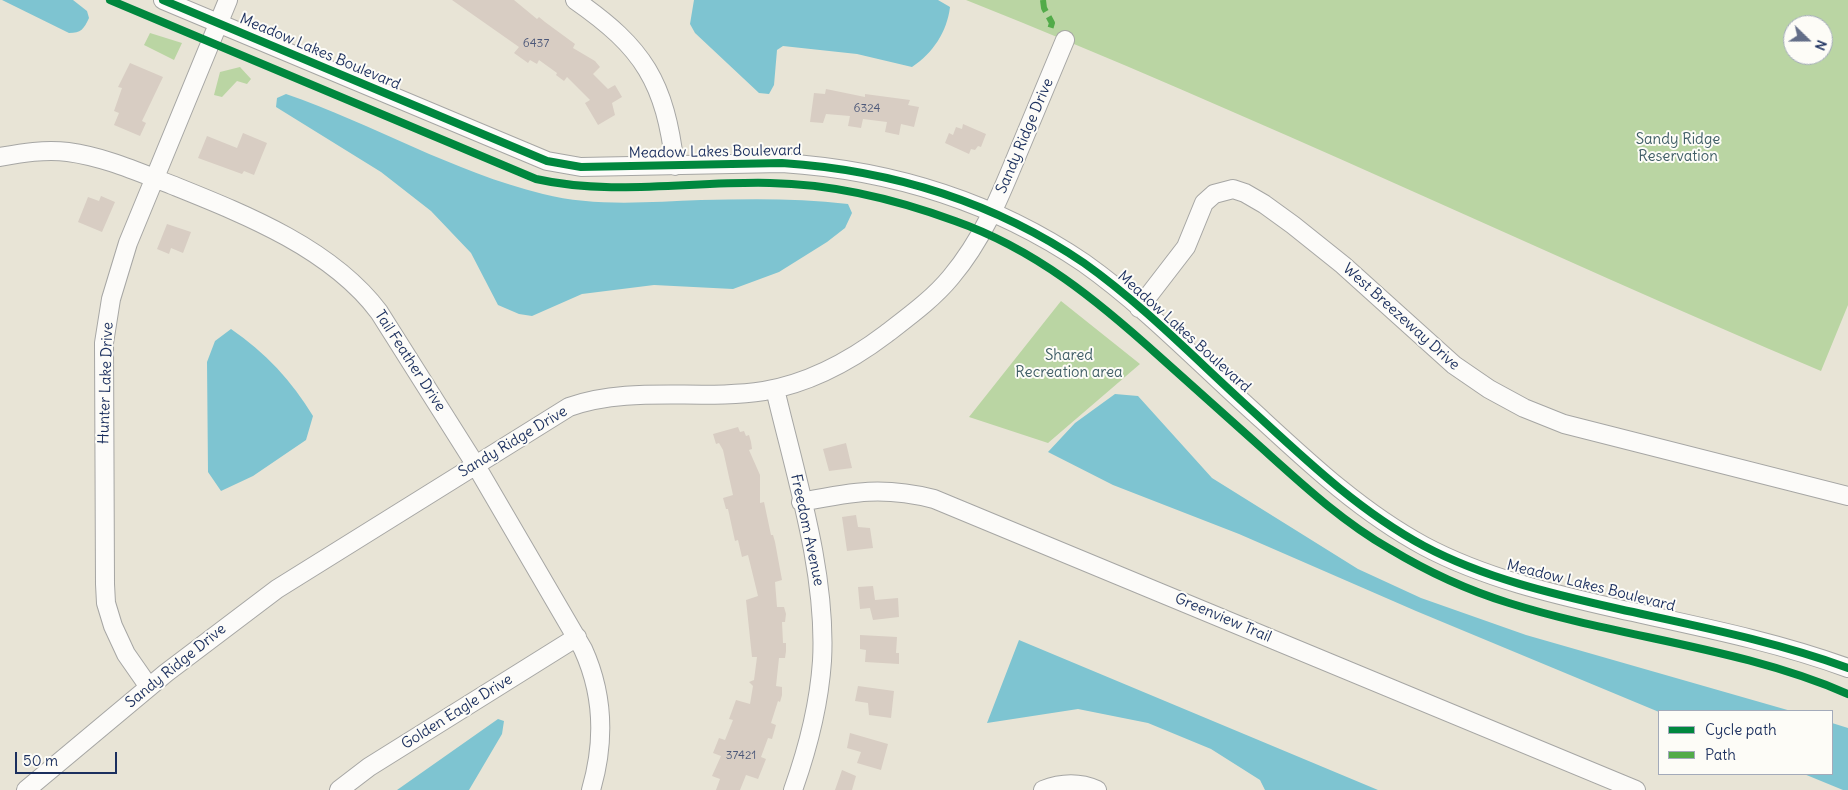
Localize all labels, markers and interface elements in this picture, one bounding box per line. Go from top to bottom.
street label: Meadow Lakes Boulevard [237,10,403,94]
north arrow [1783,15,1833,65]
house number: 6437 [523,37,549,51]
text: N [1811,37,1831,53]
street label: Sandy Ridge Drive [993,76,1057,196]
house number: 6324 [853,102,881,116]
park label: Sandy Ridge Reservation [1636,131,1720,166]
street label: Meadow Lakes Boulevard [628,141,802,163]
street label: West Breezeway Drive [1339,260,1463,374]
street label: Meadow Lakes Boulevard [1114,267,1254,397]
street label: Tail Feather Drive [371,307,449,415]
street label: Hunter Lake Drive [95,322,117,444]
park label: Shared Recreation area [1015,347,1123,382]
street label: Sandy Ridge Drive [455,402,571,482]
street label: Freedom Avenue [786,472,828,588]
street label: Meadow Lakes Boulevard [1505,556,1677,616]
street label: Greenview Trail [1172,590,1274,646]
street label: Sandy Ridge Drive [122,620,230,712]
street label: Golden Eagle Drive [398,671,516,753]
legend [1658,710,1833,775]
text: Cycle path [1705,720,1777,739]
scale bar [18,742,120,774]
text: Path [1705,745,1736,764]
house number: 37421 [726,749,756,763]
text: 50 m [23,751,58,770]

